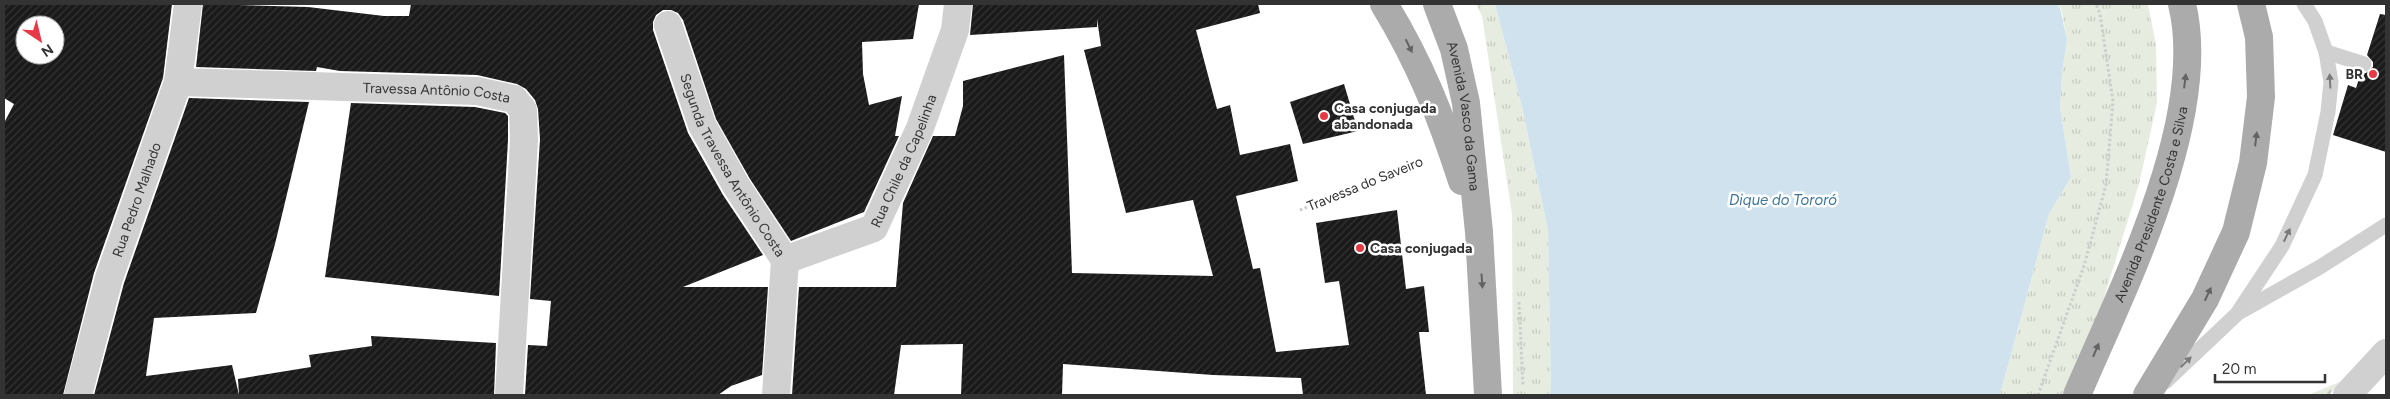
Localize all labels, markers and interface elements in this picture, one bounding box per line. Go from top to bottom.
north arrow [15,15,65,65]
one-way arrow [1405,39,1413,53]
street label: Avenida Vasco da Gama [1443,39,1483,192]
text: N [38,40,56,60]
place label: BR [2345,66,2363,83]
marker: BR [2367,68,2379,80]
street label: Segunda Travessa Antônio Costa [677,71,789,260]
one-way arrow [2325,72,2333,88]
one-way arrow [2181,73,2189,89]
street label: Travessa Antônio Costa [363,79,512,106]
street label: Rua Chile da Capelinha [867,92,940,230]
place label: Casa conjugada abandonada [1334,100,1436,133]
street label: Avenida Presidente Costa e Silva [2110,105,2191,305]
marker: Casa conjugada abandonada [1318,110,1330,122]
one-way arrow [2252,131,2260,147]
street label: Rua Pedro Malhado [108,140,165,260]
street label: Travessa do Saveiro [1305,153,1425,215]
water label: Dique do Tororó [1729,191,1837,209]
one-way arrow [2283,228,2291,243]
place label: Casa conjugada [1370,240,1472,257]
marker: Casa conjugada [1354,242,1366,254]
one-way arrow [1479,273,1487,289]
one-way arrow [2203,286,2212,301]
one-way arrow [2093,343,2101,358]
scale bar [2215,352,2325,384]
one-way arrow [2180,356,2192,368]
text: 20 m [2222,360,2256,378]

